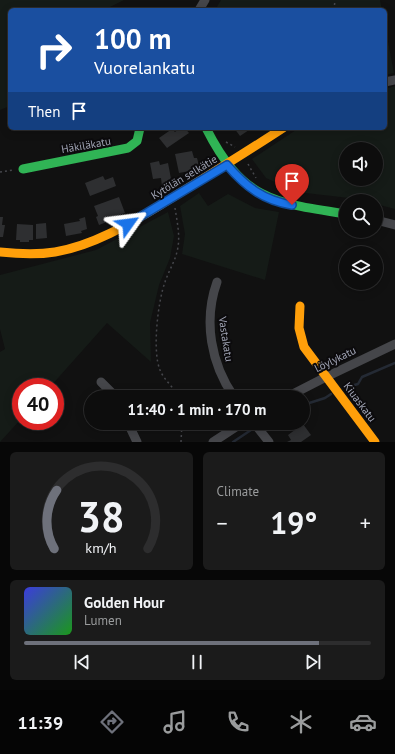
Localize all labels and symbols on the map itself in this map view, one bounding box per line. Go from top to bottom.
street label: Häkiläkatu [60,134,112,156]
street label: Kytölän selkätie [148,152,220,202]
pin [275,164,309,205]
position arrow [107,203,149,245]
street label: Vastakatu [215,315,236,363]
street label: Löylykatu [312,343,358,375]
speed limit sign: 40 [12,378,64,430]
street label: Kiuaskatu [341,379,379,425]

